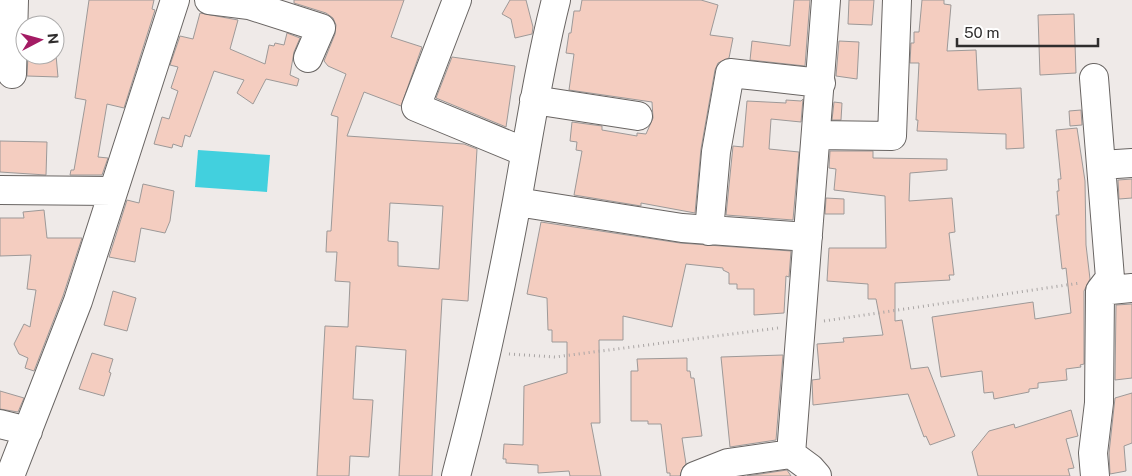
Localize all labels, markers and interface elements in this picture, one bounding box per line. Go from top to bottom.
north arrow [15,15,65,65]
scale bar [957,15,1098,47]
text: 50 m [964,24,999,41]
text: N [44,32,61,45]

